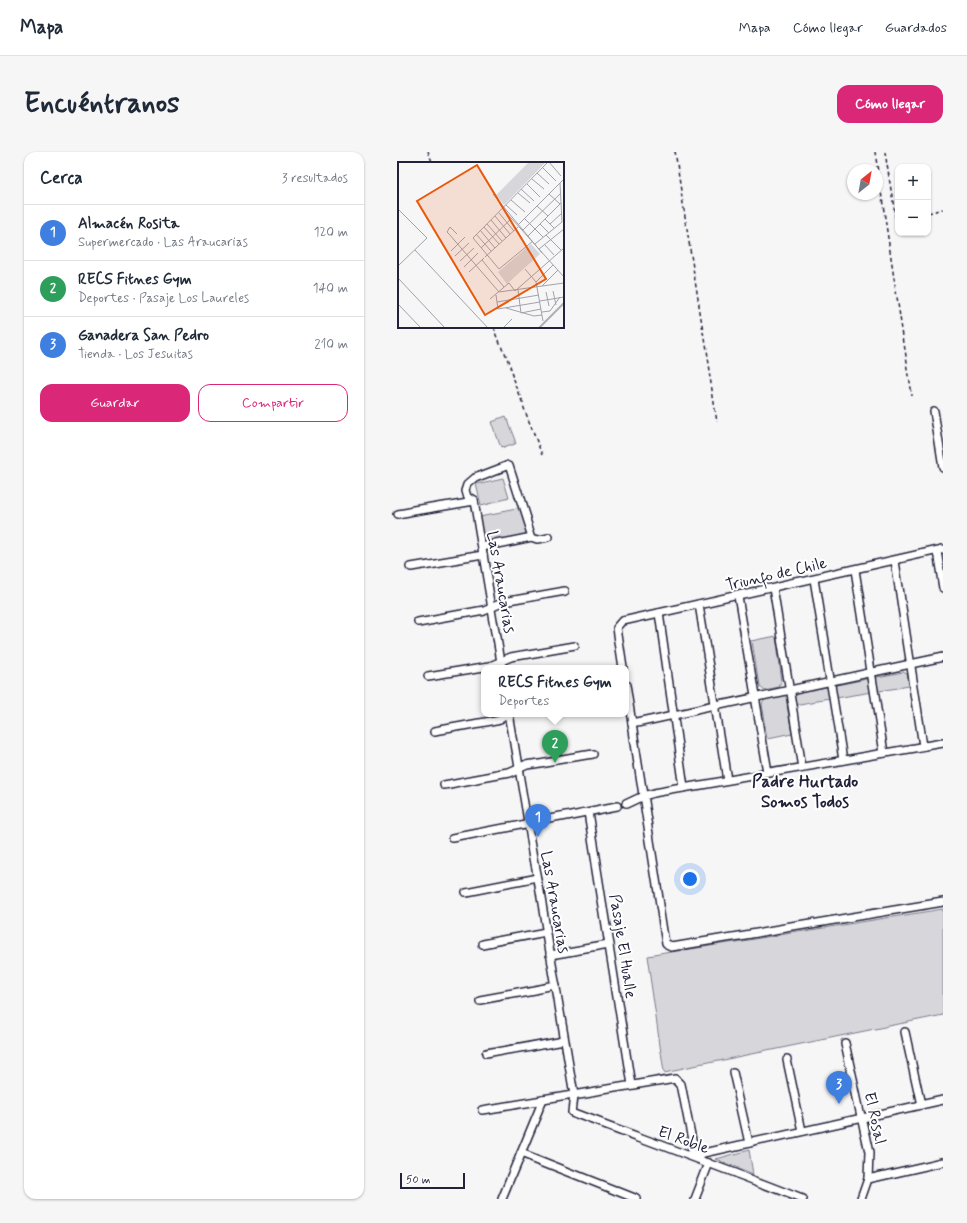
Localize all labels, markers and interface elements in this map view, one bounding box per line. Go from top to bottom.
text: Mapa [20,15,63,40]
text: Mapa [739,19,771,37]
text: Cómo llegar [793,19,863,37]
text: Guardados [885,19,947,37]
button: Cómo llegar [837,85,943,123]
text: Encuéntranos [24,86,180,123]
inset map [398,162,564,328]
north arrow [847,164,883,200]
map controls [895,164,931,236]
button: + [895,164,931,200]
text: Cerca [40,167,83,189]
text: 3 resultados [282,170,348,187]
button: − [895,200,931,236]
text: Almacén Rosita [78,214,179,234]
text: 1 [50,224,56,241]
text: 120 m [314,224,348,241]
text: Supermercado · Las Araucarias [78,234,248,251]
text: RECS Fitnes Gym [78,270,192,290]
text: 2 [50,280,56,297]
text: 140 m [313,280,348,297]
text: Deportes · Pasaje Los Laureles [78,290,249,307]
text: Ganadera San Pedro [78,326,209,346]
text: 3 [50,336,56,353]
text: 210 m [314,336,348,353]
text: Tienda · Los Jesuitas [78,346,193,363]
button: Guardar [40,384,190,422]
button: Compartir [198,384,348,422]
street label: Las Araucarias [481,529,520,635]
street label: Triunfo de Chile [724,553,830,598]
popup [481,665,629,717]
text: RECS Fitnes Gym [498,673,612,693]
text: Deportes [498,693,549,710]
pin: 2 [542,730,568,763]
district label: Padre Hurtado Somos Todos [752,771,858,813]
pin: 1 [525,804,551,837]
street label: Las Araucarias [535,849,574,955]
your location [680,869,700,889]
street label: Pasaje El Hualle [604,893,641,1000]
pin: 3 [826,1071,852,1104]
street label: El Rosal [859,1090,890,1146]
street label: El Roble [655,1121,712,1159]
scale bar [400,1171,465,1190]
text: 50 m [406,1173,431,1187]

